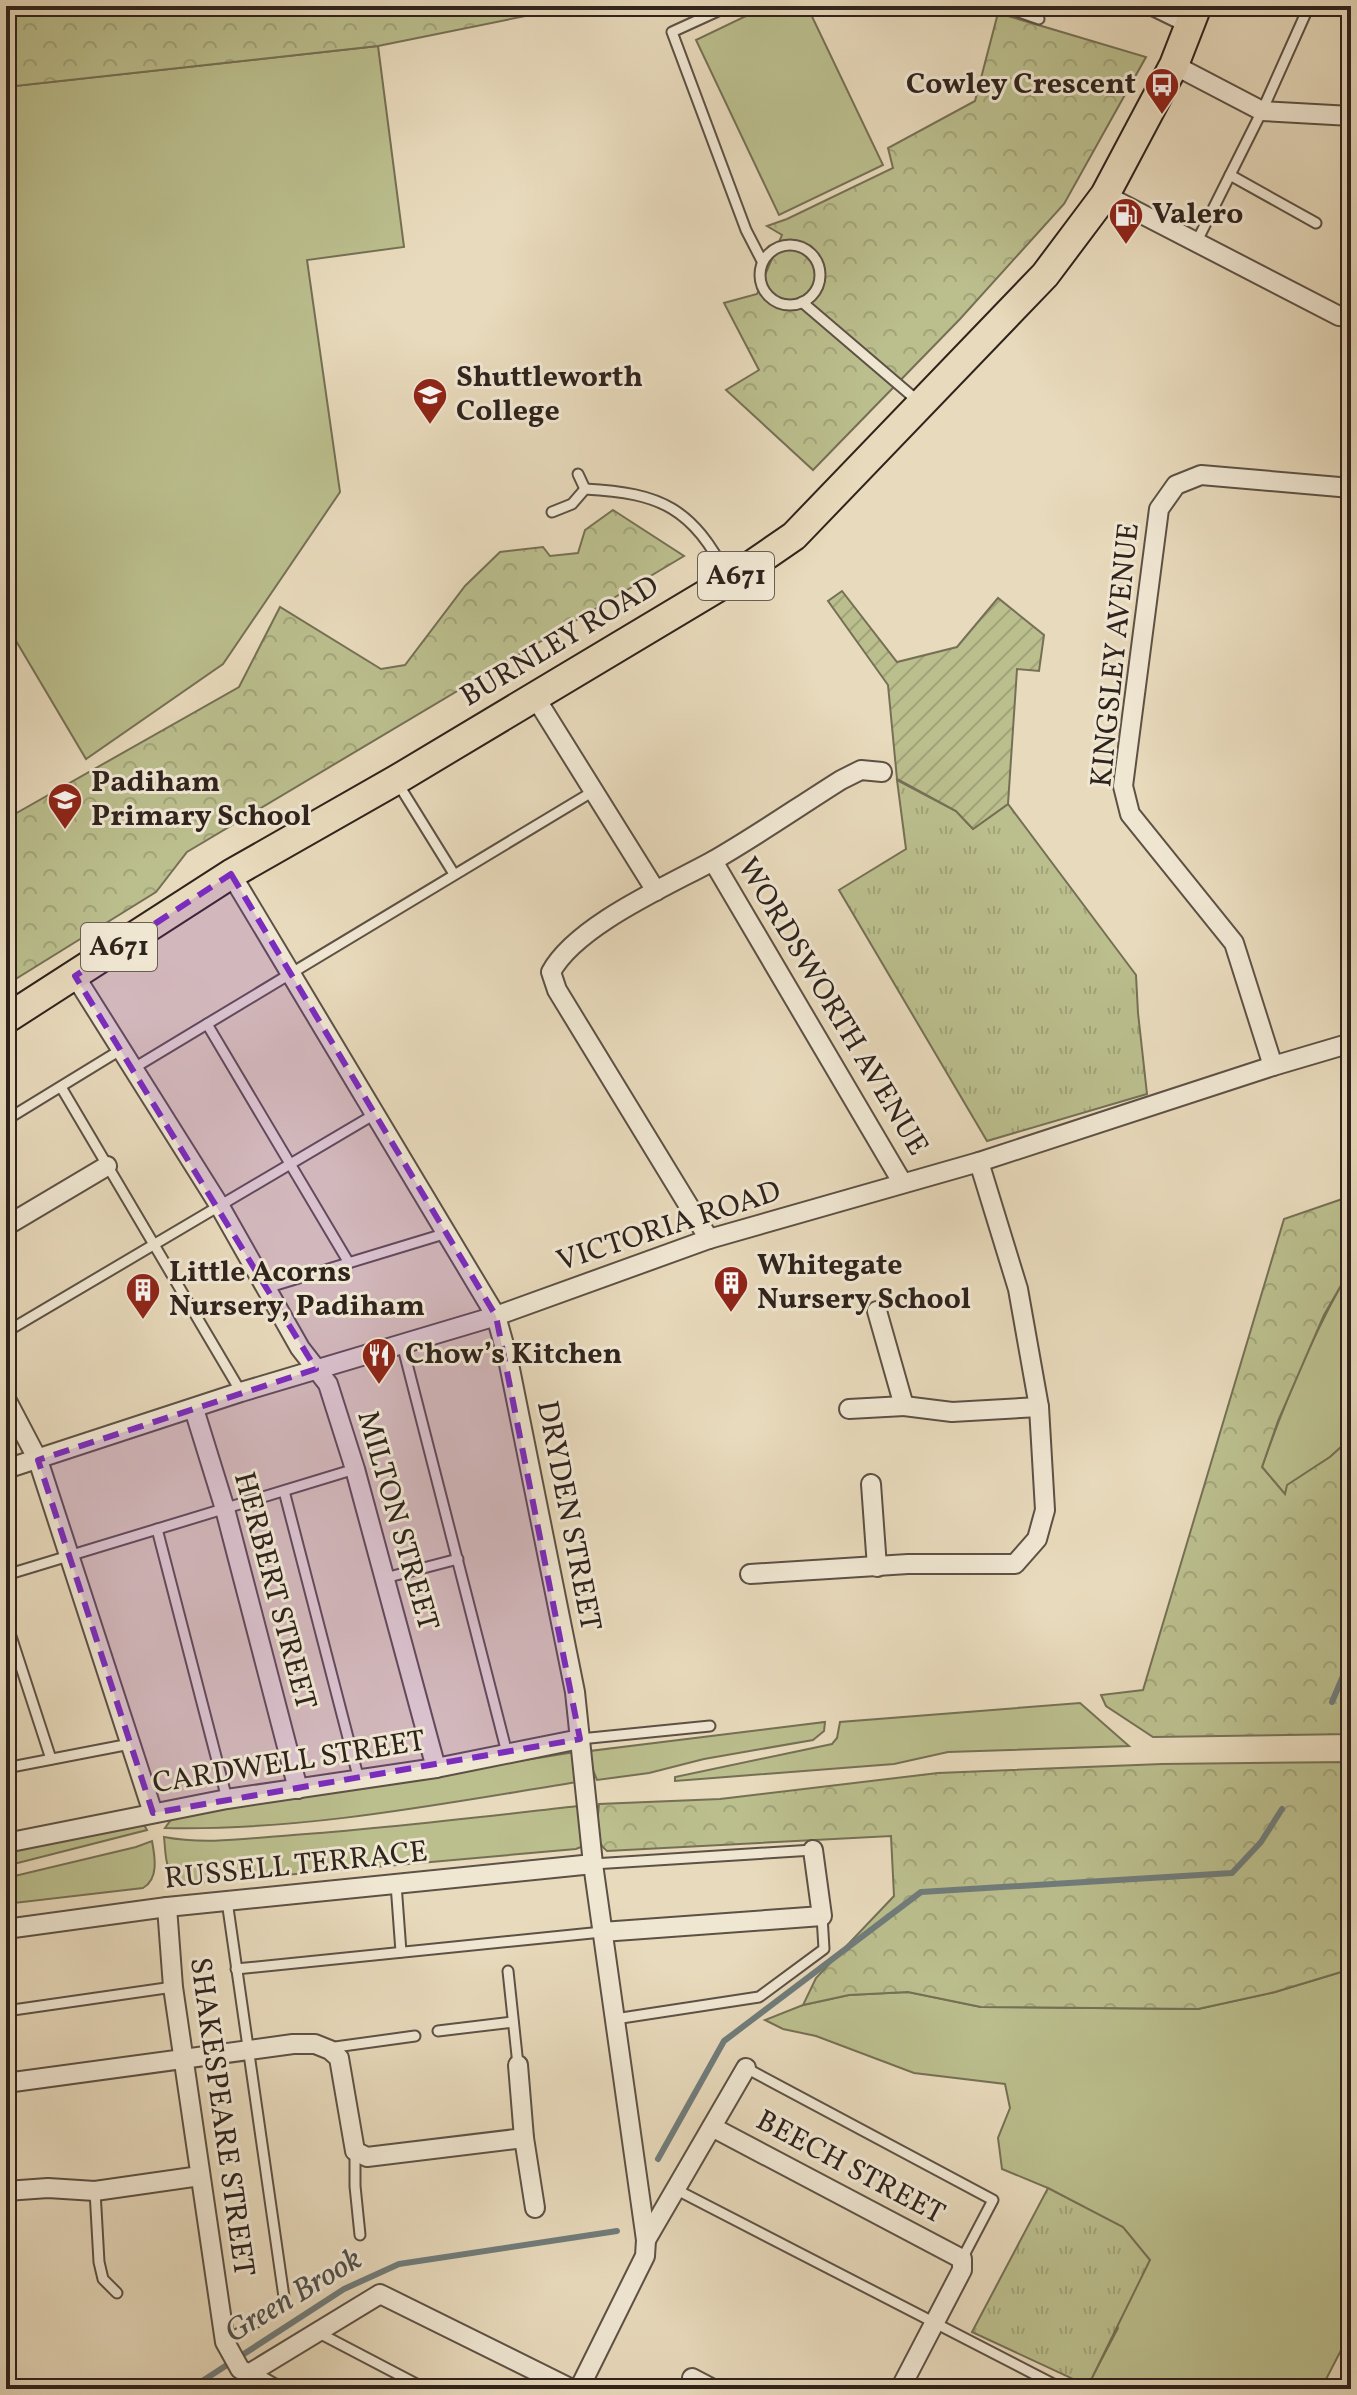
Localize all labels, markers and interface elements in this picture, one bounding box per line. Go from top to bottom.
place label: Cowley Crescent [906,64,1136,106]
bus stop icon: Cowley Crescent [1143,66,1181,116]
place label: Valero [1152,194,1243,236]
fuel station icon: Valero [1107,196,1145,246]
place label: Shuttleworth College [456,357,643,433]
school or university icon: Shuttleworth College [411,376,449,426]
street label: KINGSLEY AVENUE [1081,521,1151,789]
road number: A671 [698,552,774,600]
street label: BURNLEY ROAD [453,566,667,718]
place label: Padiham Primary School [91,762,311,838]
school or university icon: Padiham Primary School [46,781,84,831]
street label: WORDSWORTH AVENUE [726,850,938,1164]
road number: A671 [81,923,157,971]
street label: VICTORIA ROAD [552,1171,786,1283]
place label: Whitegate Nursery School [757,1245,971,1321]
place label: Little Acorns Nursery, Padiham [169,1252,425,1328]
building icon: Whitegate Nursery School [712,1264,750,1314]
building icon: Little Acorns Nursery, Padiham [124,1271,162,1321]
place label: Chow’s Kitchen [405,1334,622,1376]
restaurant icon: Chow’s Kitchen [360,1336,398,1386]
street label: DRYDEN STREET [525,1397,611,1635]
street label: MILTON STREET [345,1406,449,1636]
street label: HERBERT STREET [222,1467,326,1715]
street label: CARDWELL STREET [150,1721,428,1805]
street label: RUSSELL TERRACE [162,1831,430,1901]
street label: SHAKESPEARE STREET [178,1955,264,2279]
street label: BEECH STREET [748,2100,952,2236]
water label: Green Brook [217,2239,371,2355]

